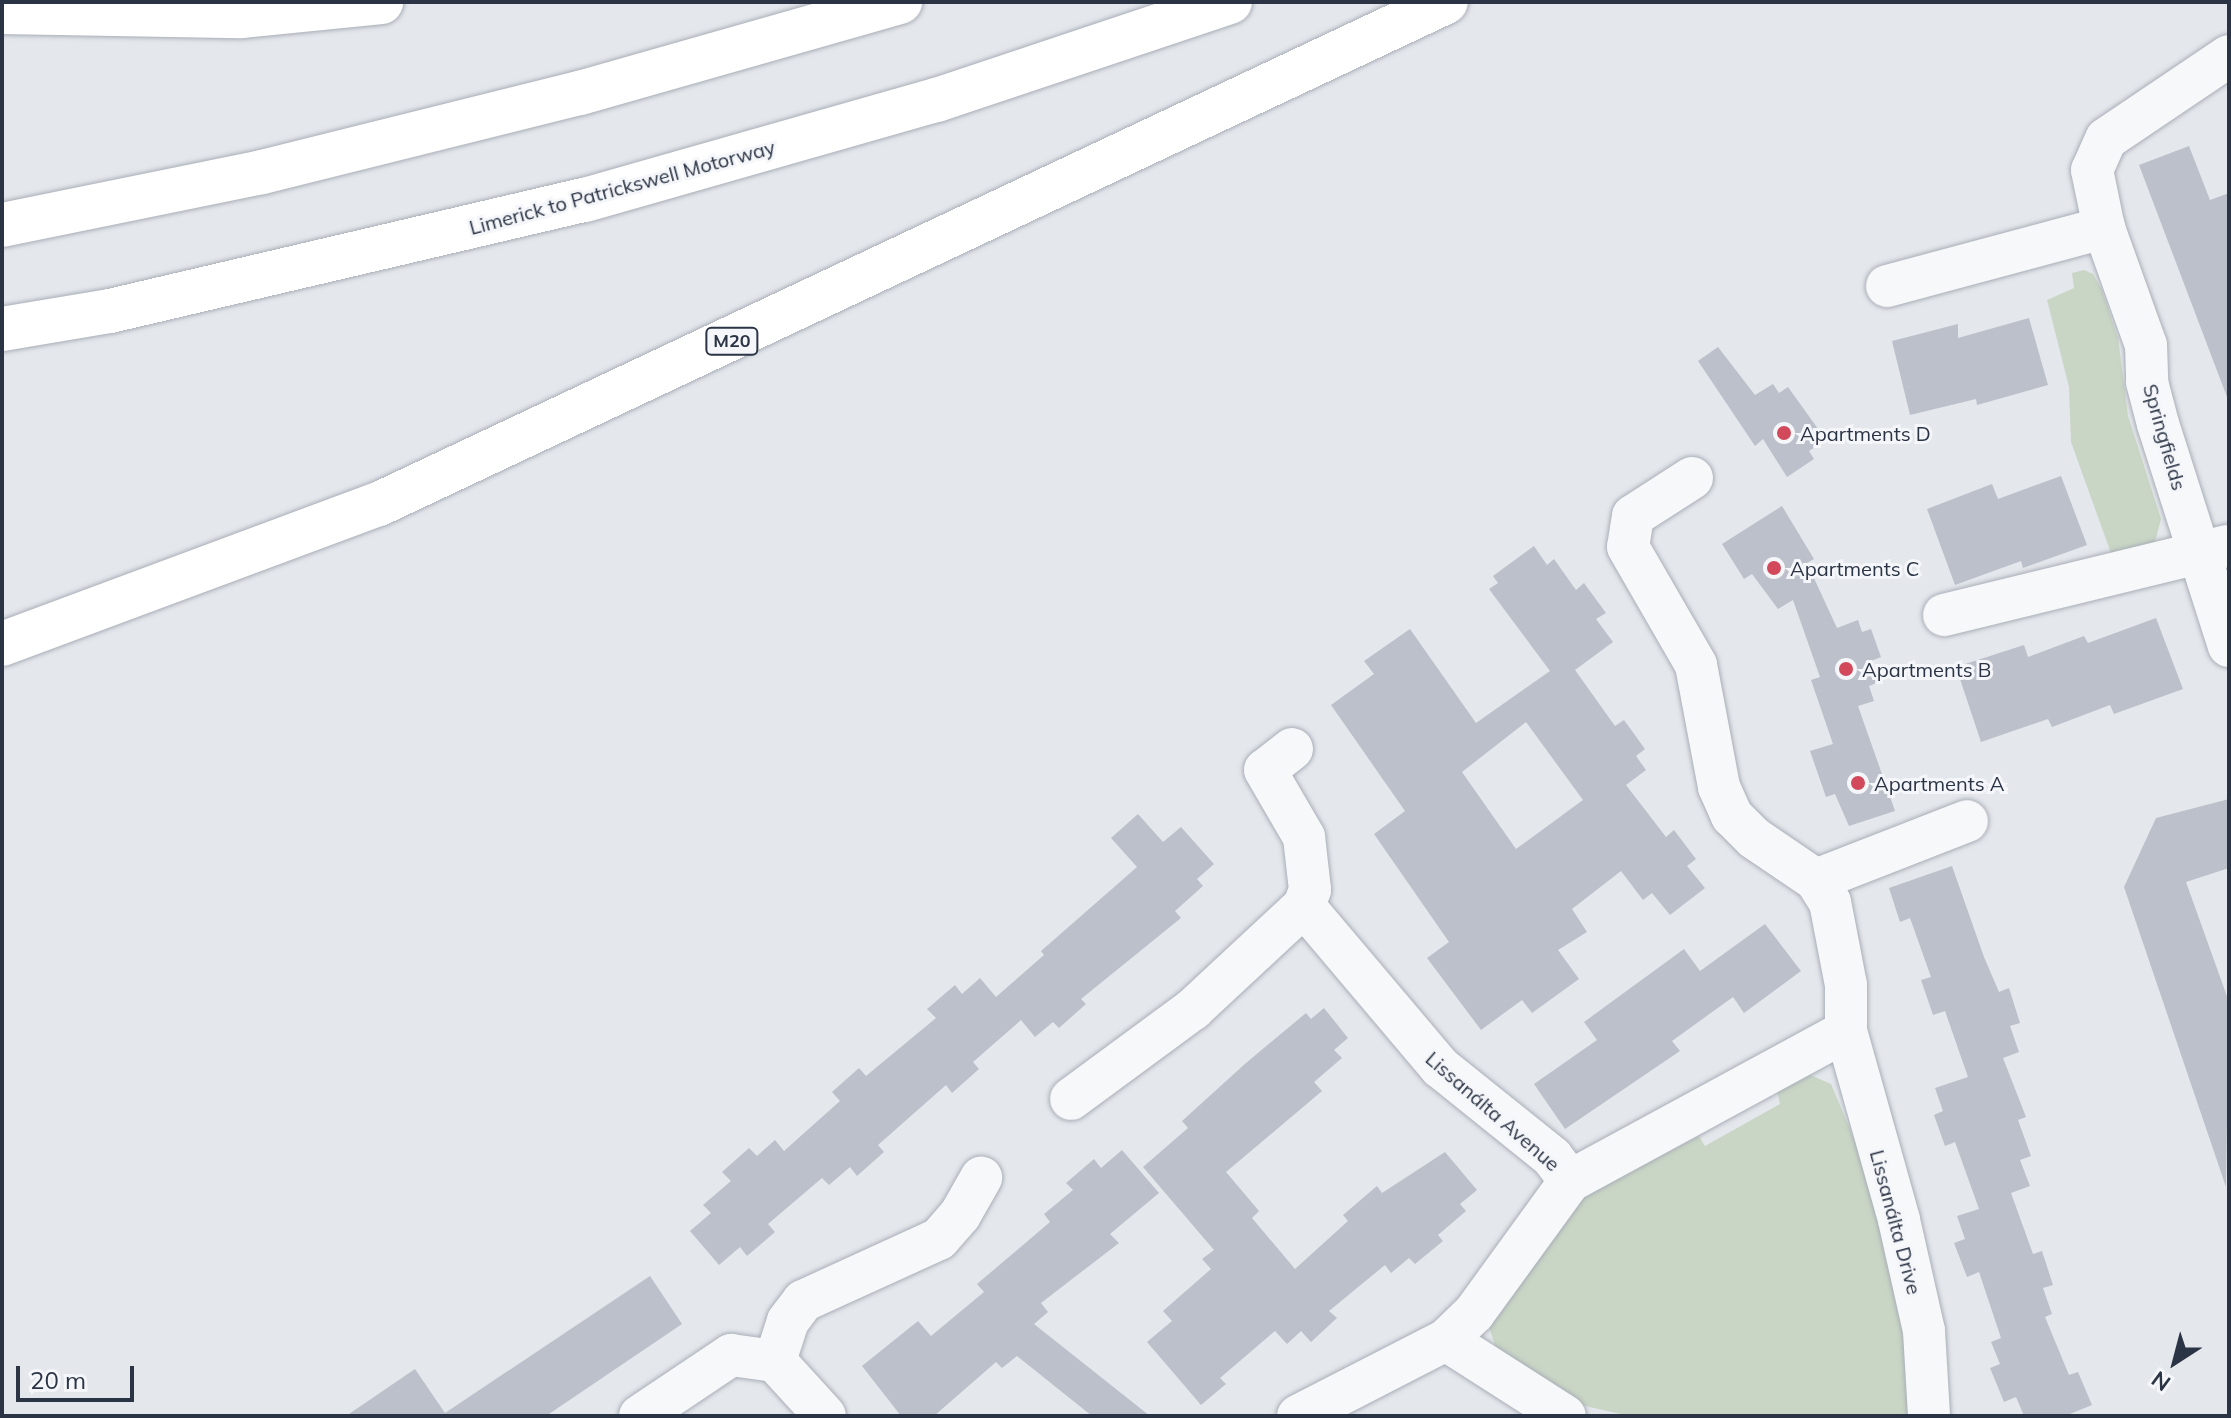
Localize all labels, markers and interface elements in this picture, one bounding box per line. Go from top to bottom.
street label: Limerick to Patrickswell Motorway [466,135,778,239]
road number: M20 [704,327,760,355]
street label: Springfields [2138,381,2192,493]
place label: Apartments D [1800,421,1931,445]
marker: Apartments D [1775,424,1793,442]
place label: Apartments C [1790,556,1919,580]
marker: Apartments C [1765,559,1783,577]
place label: Apartments B [1862,657,1991,681]
marker: Apartments B [1837,660,1855,678]
place label: Apartments A [1874,771,2004,795]
marker: Apartments A [1849,774,1867,792]
street label: Lissanálta Avenue [1421,1046,1565,1176]
street label: Lissanálta Drive [1865,1147,1927,1297]
north arrow [2135,1322,2215,1402]
scale bar [20,1350,138,1400]
text: 20 m [30,1365,86,1395]
text: N [2146,1365,2176,1398]

